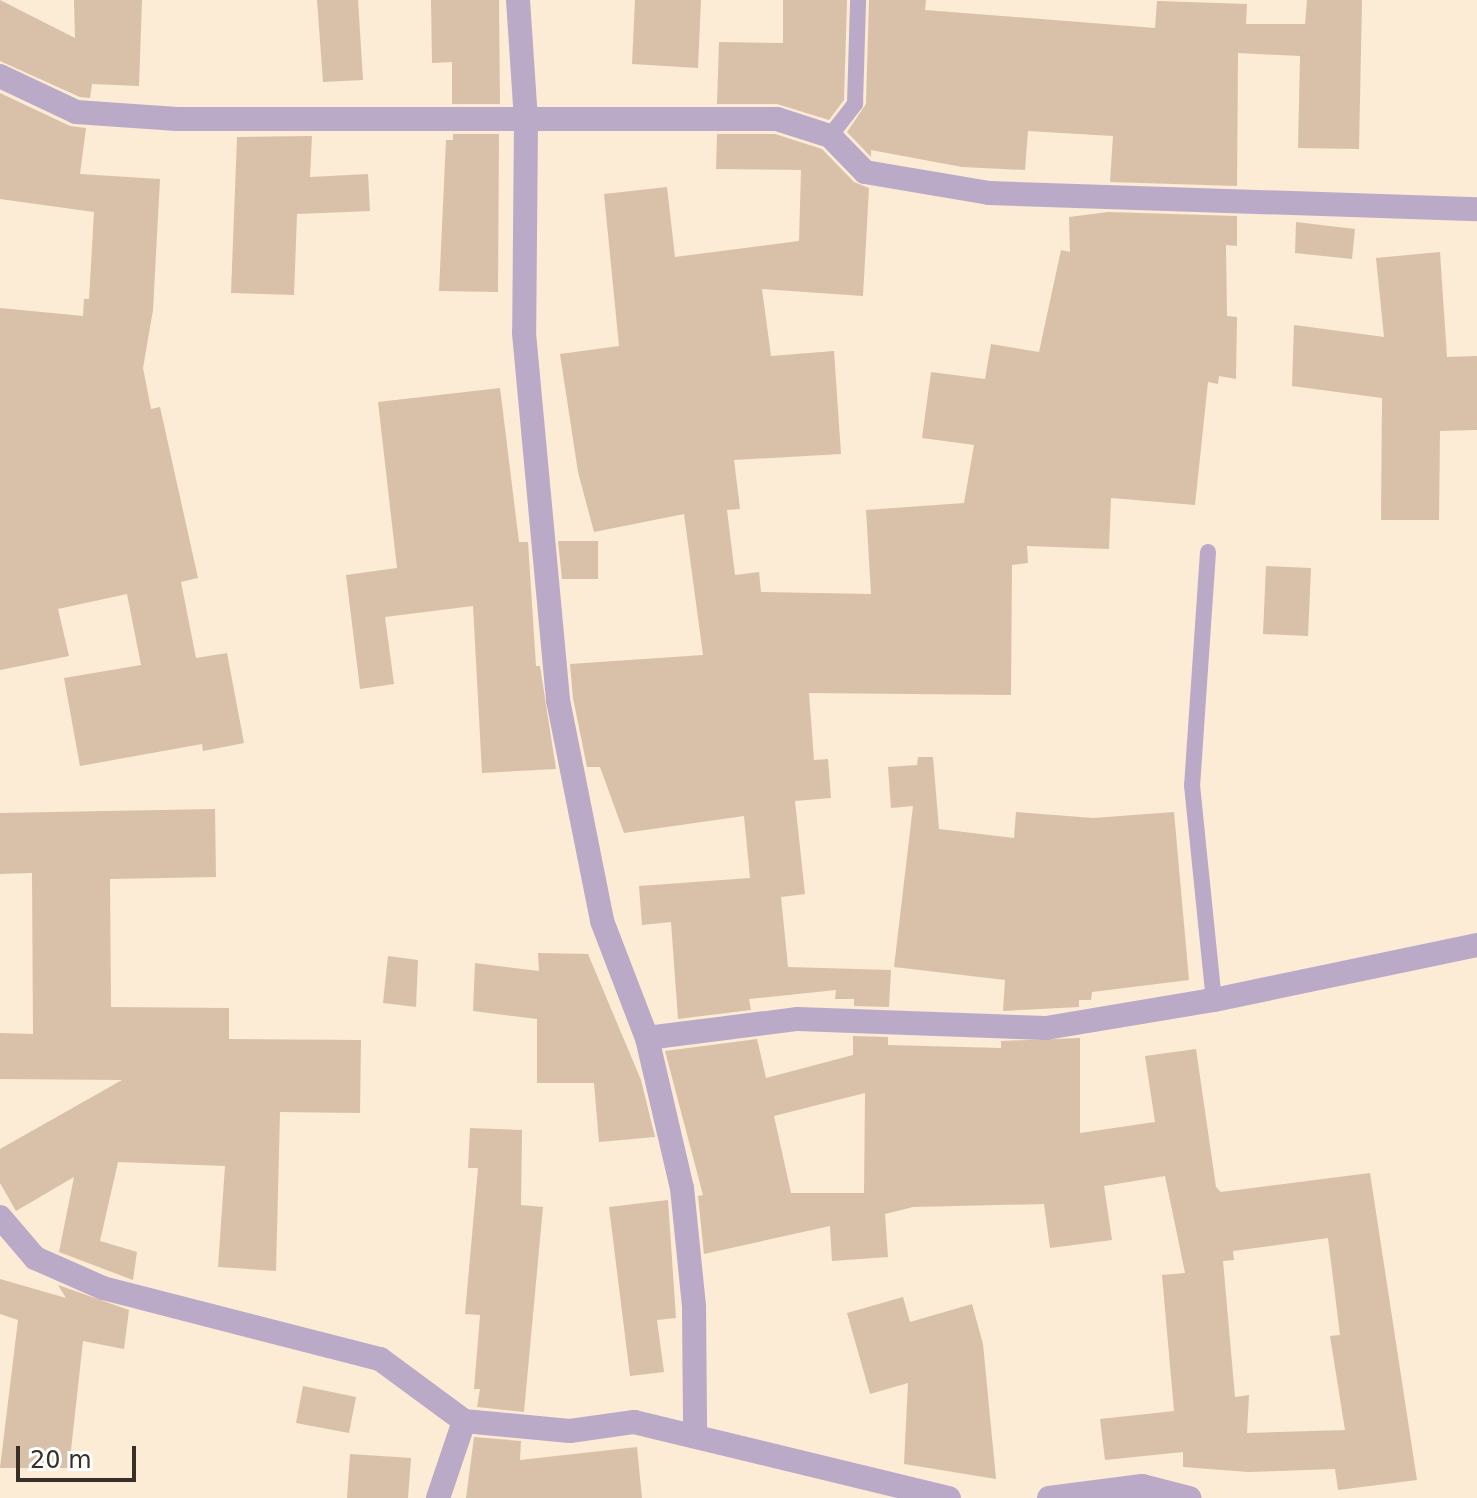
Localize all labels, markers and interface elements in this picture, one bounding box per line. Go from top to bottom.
scale bar [20,1430,140,1480]
text: 20 m [30,1446,92,1474]

